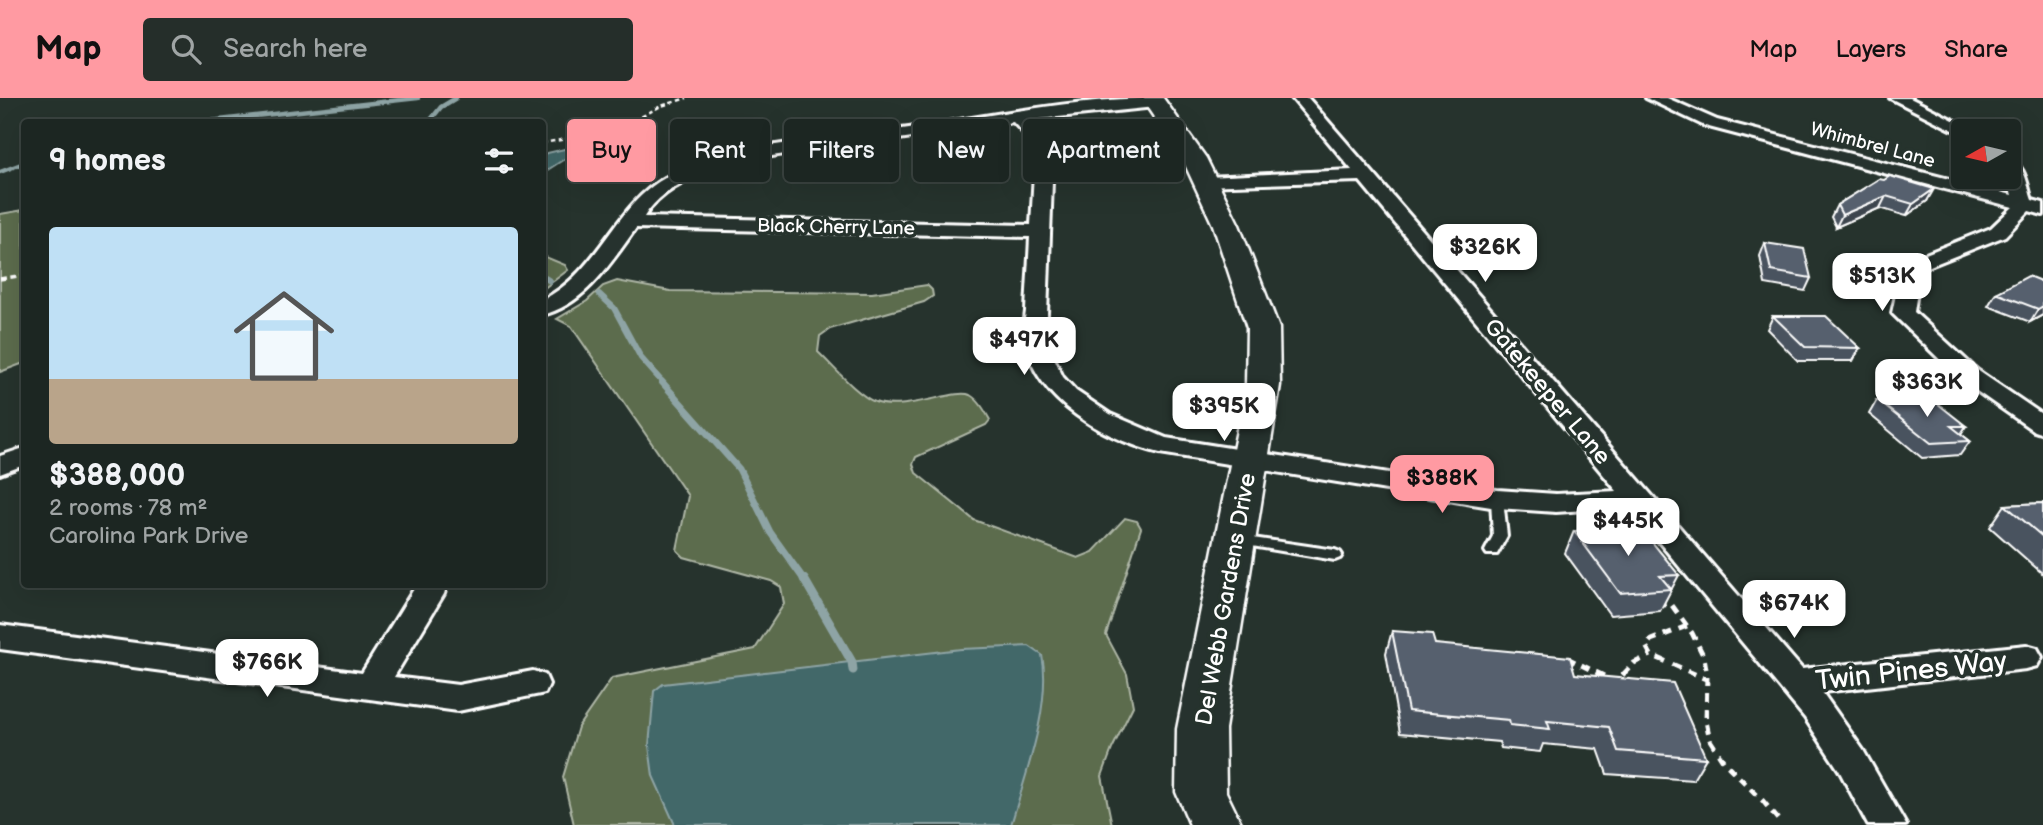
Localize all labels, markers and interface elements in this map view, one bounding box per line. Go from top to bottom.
search box [143,18,633,81]
text: Map [35,29,101,69]
icon: search [167,30,205,68]
text: Search here [223,34,367,65]
text: Map [1749,35,1797,64]
text: Layers [1835,35,1906,64]
text: Share [1944,35,2008,64]
street label: Whimbrel Lane [1808,118,1938,173]
chip: Buy [567,119,656,182]
chip: Rent [670,119,770,182]
chip: Filters [784,119,899,182]
chip: New [913,119,1009,182]
chip: Apartment [1023,119,1184,182]
north arrow [1951,119,2021,189]
map controls [1951,119,2021,189]
icon: filters [480,142,518,180]
text: 9 homes [49,143,166,179]
street label: Black Cherry Lane [757,215,915,240]
pin: $326K [1436,225,1534,284]
text: $326K [1449,233,1521,261]
pin: $513K [1833,254,1931,313]
text: $513K [1848,262,1916,290]
icon: home [221,273,347,399]
street label: Gatekeeper Lane [1478,313,1616,470]
pin: $497K [975,317,1073,377]
text: $497K [989,326,1059,354]
pin: $363K [1878,360,1976,419]
text: $363K [1891,368,1963,396]
pin: $395K [1175,384,1273,443]
text: $395K [1189,392,1259,420]
pin: $388K [1393,456,1491,515]
text: $388,000 [49,458,185,494]
text: $388K [1406,464,1478,492]
street label: Del Webb Gardens Drive [1190,471,1262,727]
text: 2 rooms · 78 m² [49,494,207,522]
pin: $445K [1579,498,1677,558]
text: $445K [1592,507,1664,535]
text: Carolina Park Drive [49,522,248,550]
pin: $674K [1745,580,1843,640]
text: $674K [1759,589,1829,617]
pin: $766K [218,640,316,699]
street label: Twin Pines Way [1814,645,2009,698]
text: $766K [231,648,303,676]

